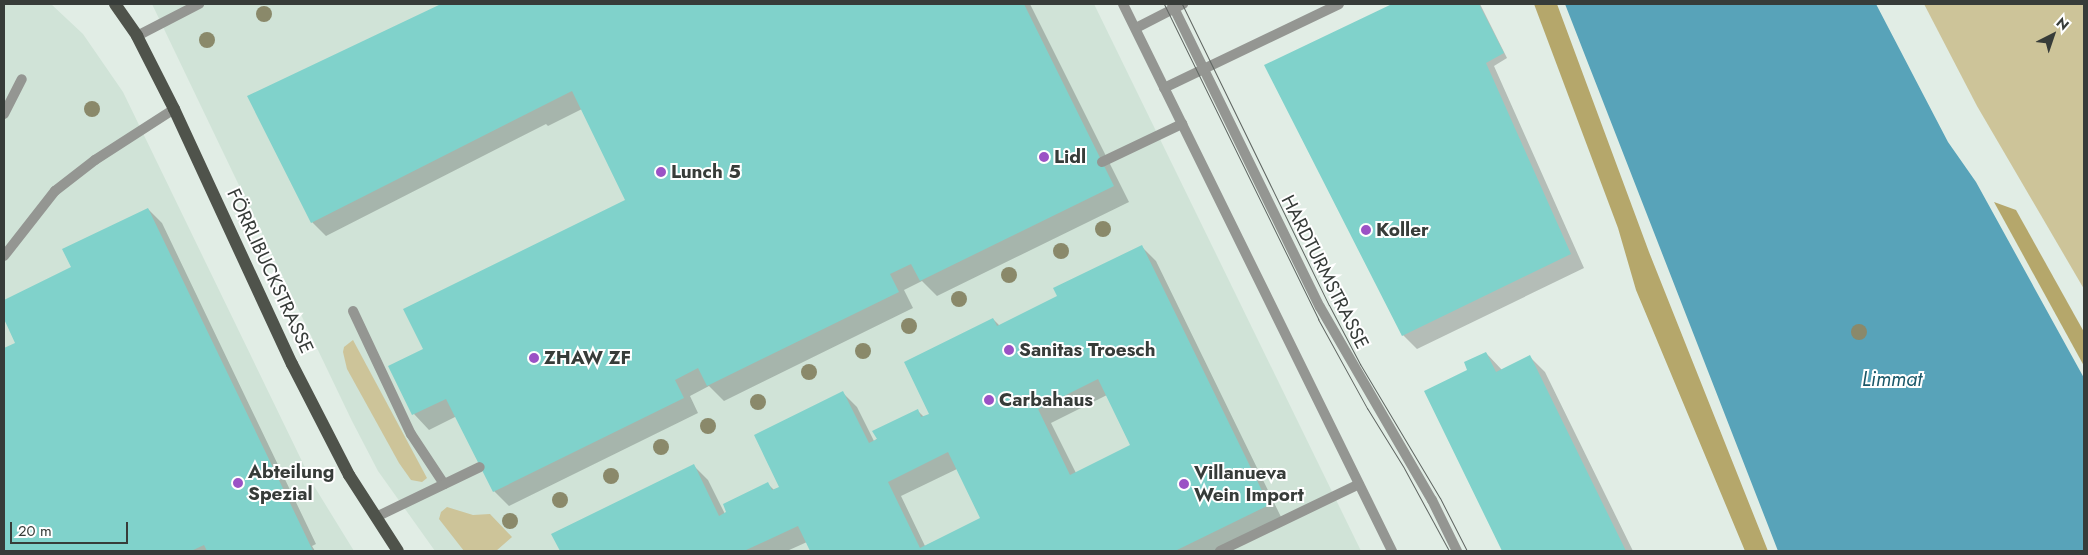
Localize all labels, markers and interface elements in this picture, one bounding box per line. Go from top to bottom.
north arrow [2028,10,2078,60]
text: N [2052,12,2074,35]
place label: Lidl [1054,146,1086,168]
marker: Lidl [1038,151,1050,163]
place label: Lunch 5 [671,161,741,183]
marker: Lunch 5 [655,166,667,178]
street label: FÖRRLIBUCKSTRASSE [222,185,318,357]
street label: HARDTURMSTRASSE [1276,191,1374,353]
place label: Koller [1376,219,1429,241]
marker: Koller [1360,224,1372,236]
place label: Sanitas Troesch [1019,339,1156,361]
marker: Sanitas Troesch [1003,344,1015,356]
place label: ZHAW ZF [544,347,631,369]
marker: ZHAW ZF [528,352,540,364]
water label: Limmat [1862,367,1922,391]
place label: Carbahaus [999,389,1093,411]
marker: Carbahaus [983,394,995,406]
place label: Abteilung Spezial [248,461,334,505]
place label: Villanueva Wein Import [1194,462,1304,506]
marker: Abteilung Spezial [232,477,244,489]
marker: Villanueva Wein Import [1178,478,1190,490]
scale bar [12,512,130,544]
text: 20 m [18,520,52,542]

